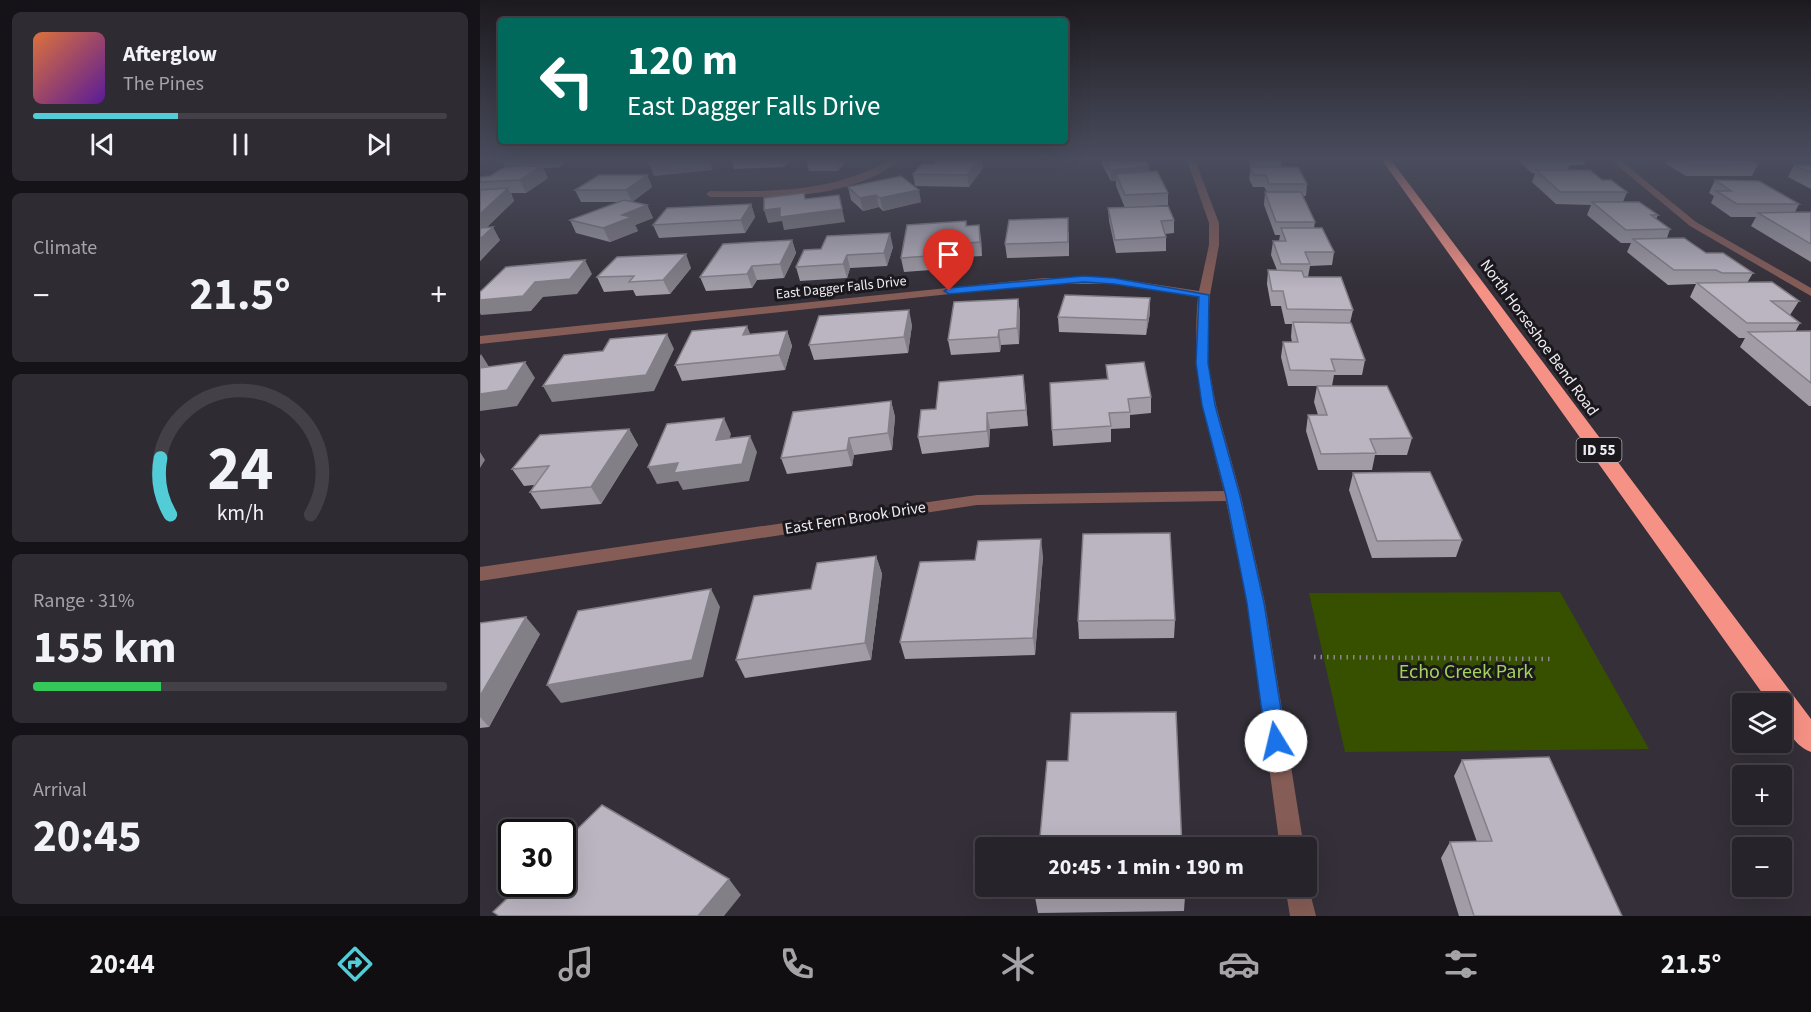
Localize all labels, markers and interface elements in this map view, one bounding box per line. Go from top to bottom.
text: 120 m [627,31,738,91]
text: Afterglow [123,38,217,70]
icon: left [528,42,606,120]
text: The Pines [123,70,204,98]
text: East Dagger Falls Drive [627,87,880,126]
icon: previous [86,128,119,161]
icon: pause [224,128,257,161]
icon: next [362,128,395,161]
pin [923,229,974,291]
text: Climate [33,234,97,262]
icon: arrive [932,238,965,271]
street label: North Horseshoe Bend Road [1475,255,1604,420]
text: 21.5° [189,263,291,327]
street label: East Dagger Falls Drive [775,271,908,305]
text: − [33,272,49,319]
text: + [431,272,447,319]
text: 24 [207,425,273,514]
road number: ID 55 [1576,438,1622,462]
street label: East Fern Brook Drive [783,496,927,540]
text: km/h [216,498,264,529]
text: Range · 31% [33,587,134,615]
text: 155 km [33,616,177,680]
park label: Echo Creek Park [1399,658,1533,686]
map controls [1732,693,1792,897]
button: layers [1732,693,1792,753]
position arrow [1244,709,1308,773]
button: + [1732,765,1792,825]
text: Arrival [33,776,87,804]
text: 20:45 [33,805,142,869]
speed limit sign: 30 [498,819,576,897]
button: − [1732,837,1792,897]
text: 20:45 · 1 min · 190 m [1048,851,1244,883]
icon: directions [334,943,376,985]
icon: music [555,943,597,985]
icon: phone [776,943,818,985]
icon: climate [997,943,1039,985]
icon: car [1218,943,1260,985]
icon: filters [1440,943,1482,985]
text: 20:44 [90,945,155,984]
text: 21.5° [1661,945,1721,984]

